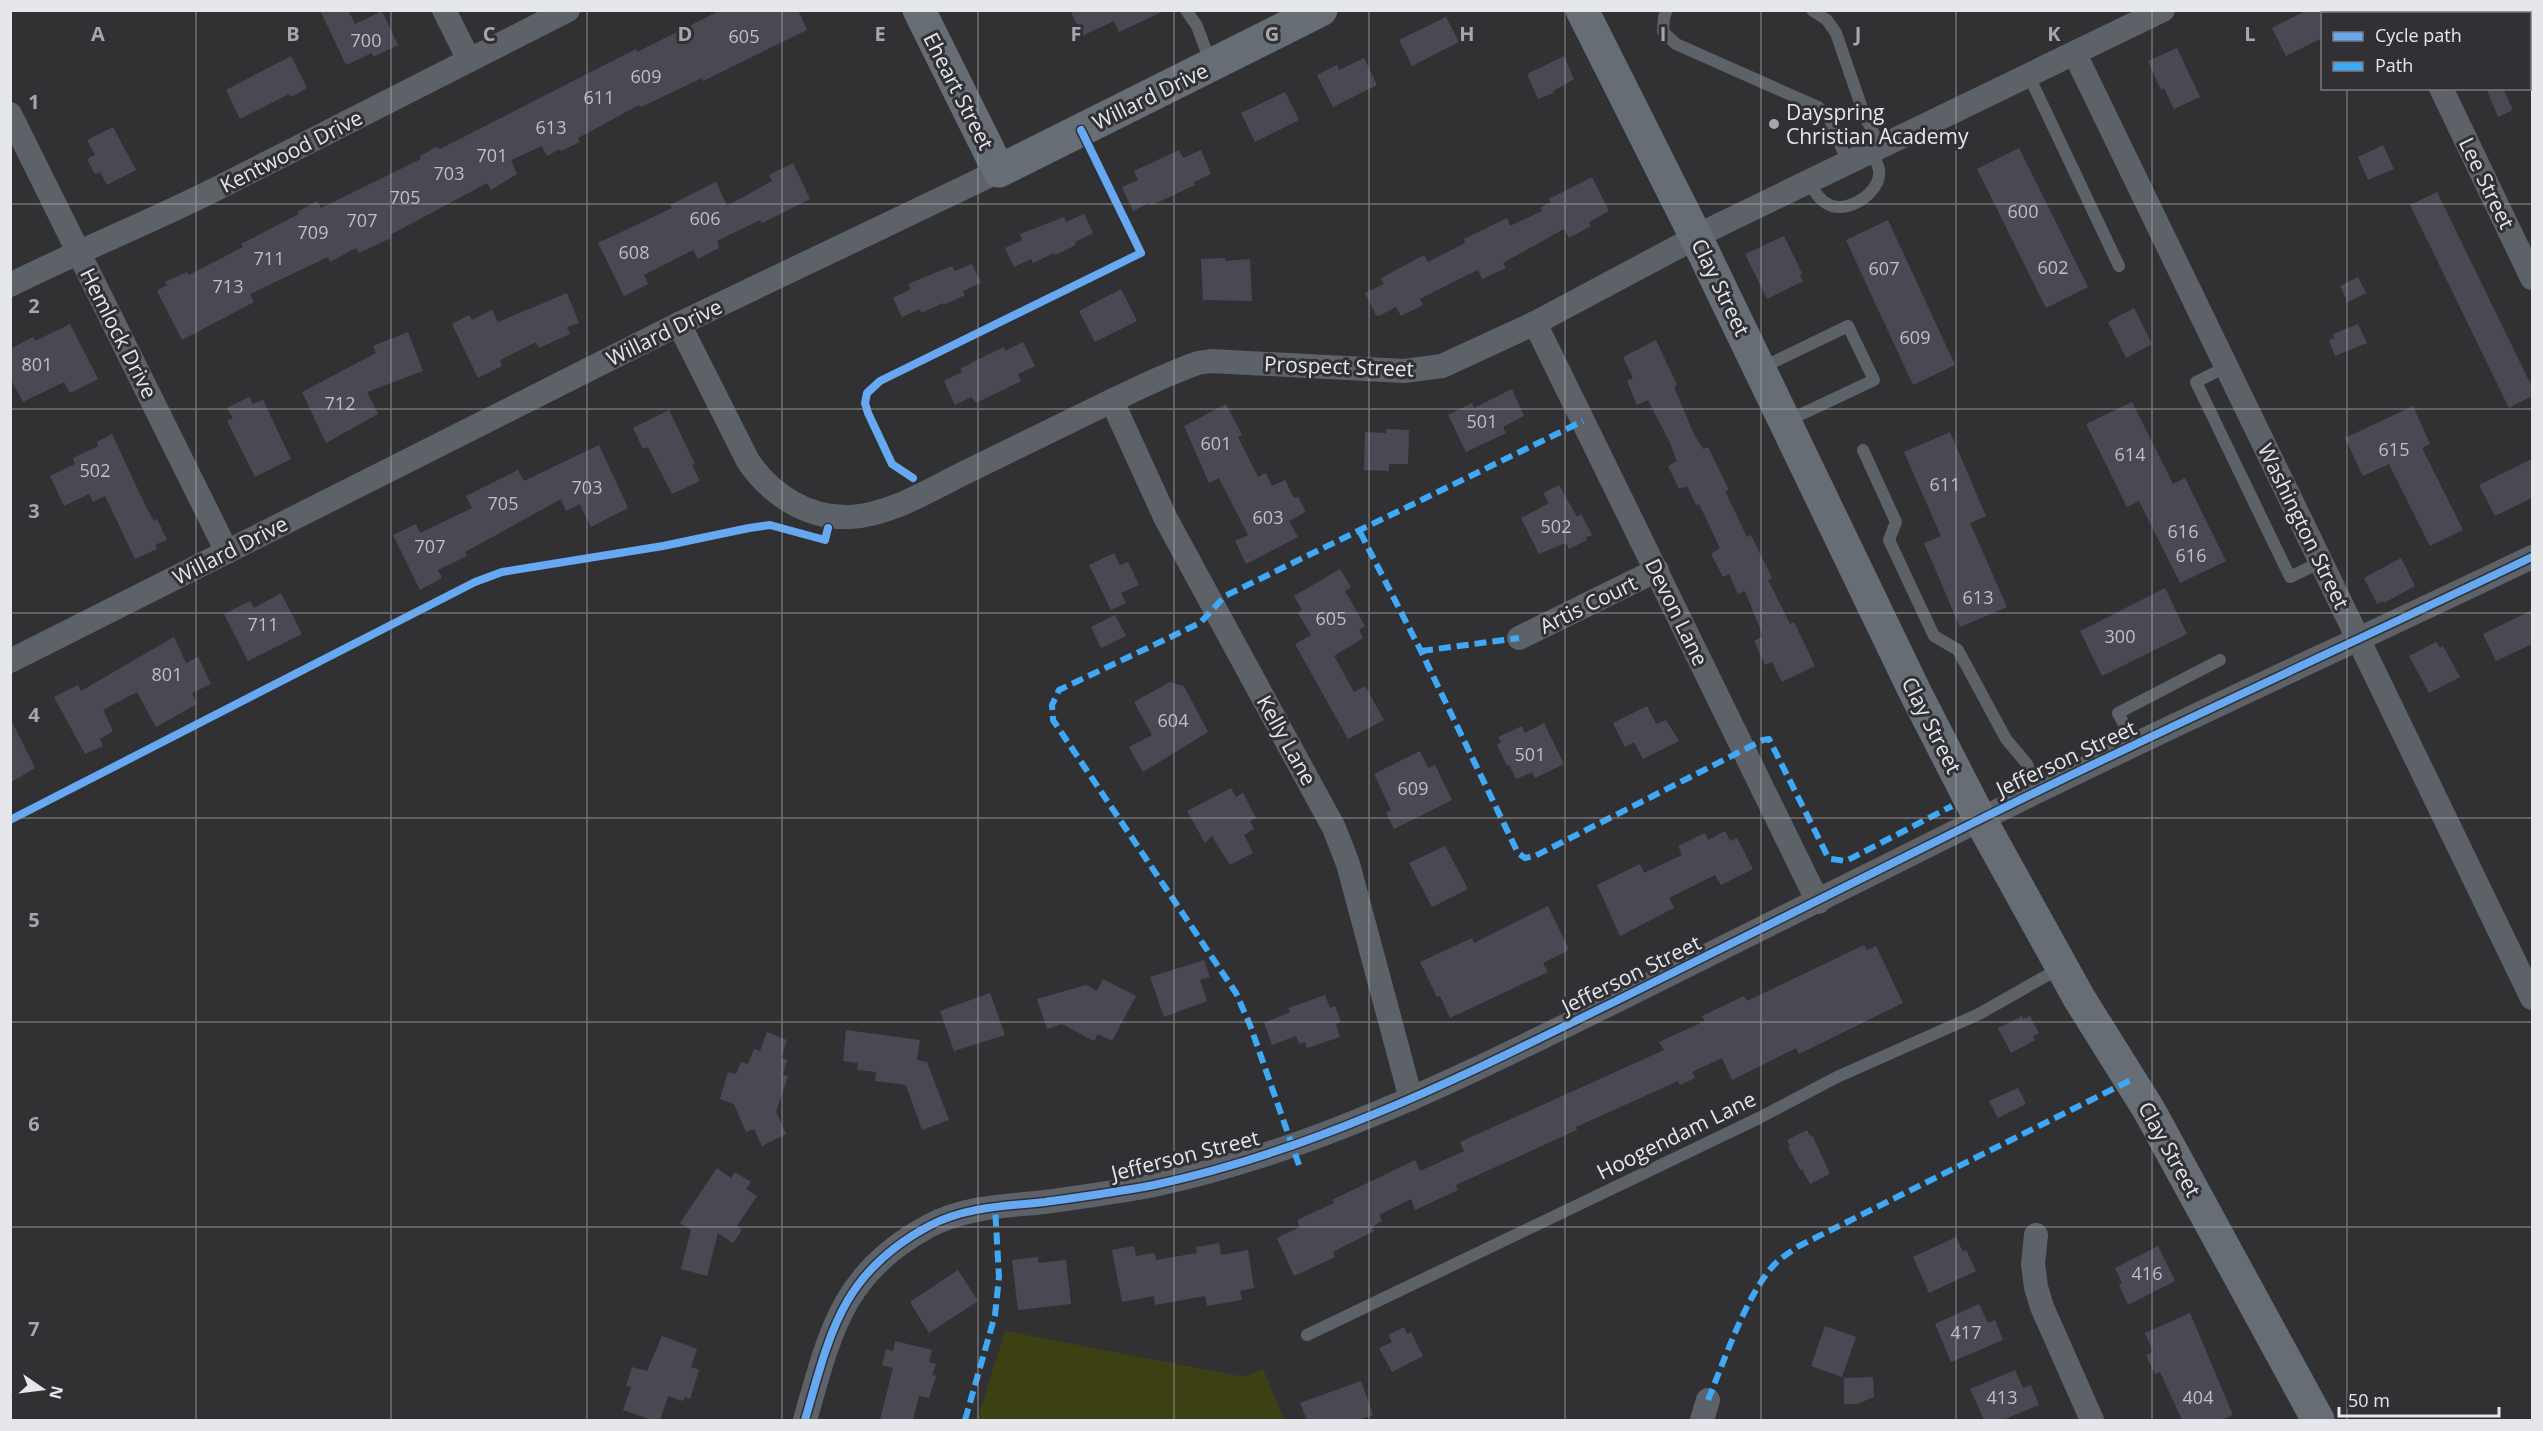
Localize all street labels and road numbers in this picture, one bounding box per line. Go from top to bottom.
street label: Eheart Street [917,28,1001,154]
street label: Willard Drive [1088,56,1212,136]
street label: Kentwood Drive [215,103,367,199]
street label: Lee Street [2453,133,2521,233]
street label: Clay Street [1685,234,1757,340]
street label: Hemlock Drive [74,263,164,403]
street label: Willard Drive [602,292,726,372]
street label: Prospect Street [1263,349,1415,383]
street label: Washington Street [2252,439,2356,613]
street label: Willard Drive [168,509,292,591]
street label: Devon Lane [1639,554,1715,670]
street label: Artis Court [1535,568,1641,640]
street label: Clay Street [1896,672,1968,778]
street label: Kelly Lane [1251,690,1323,790]
street label: Jefferson Street [1990,713,2141,804]
street label: Jefferson Street [1555,928,1705,1021]
street label: Hoogendam Lane [1592,1084,1760,1186]
street label: Clay Street [2132,1096,2208,1202]
street label: Jefferson Street [1106,1123,1262,1187]

